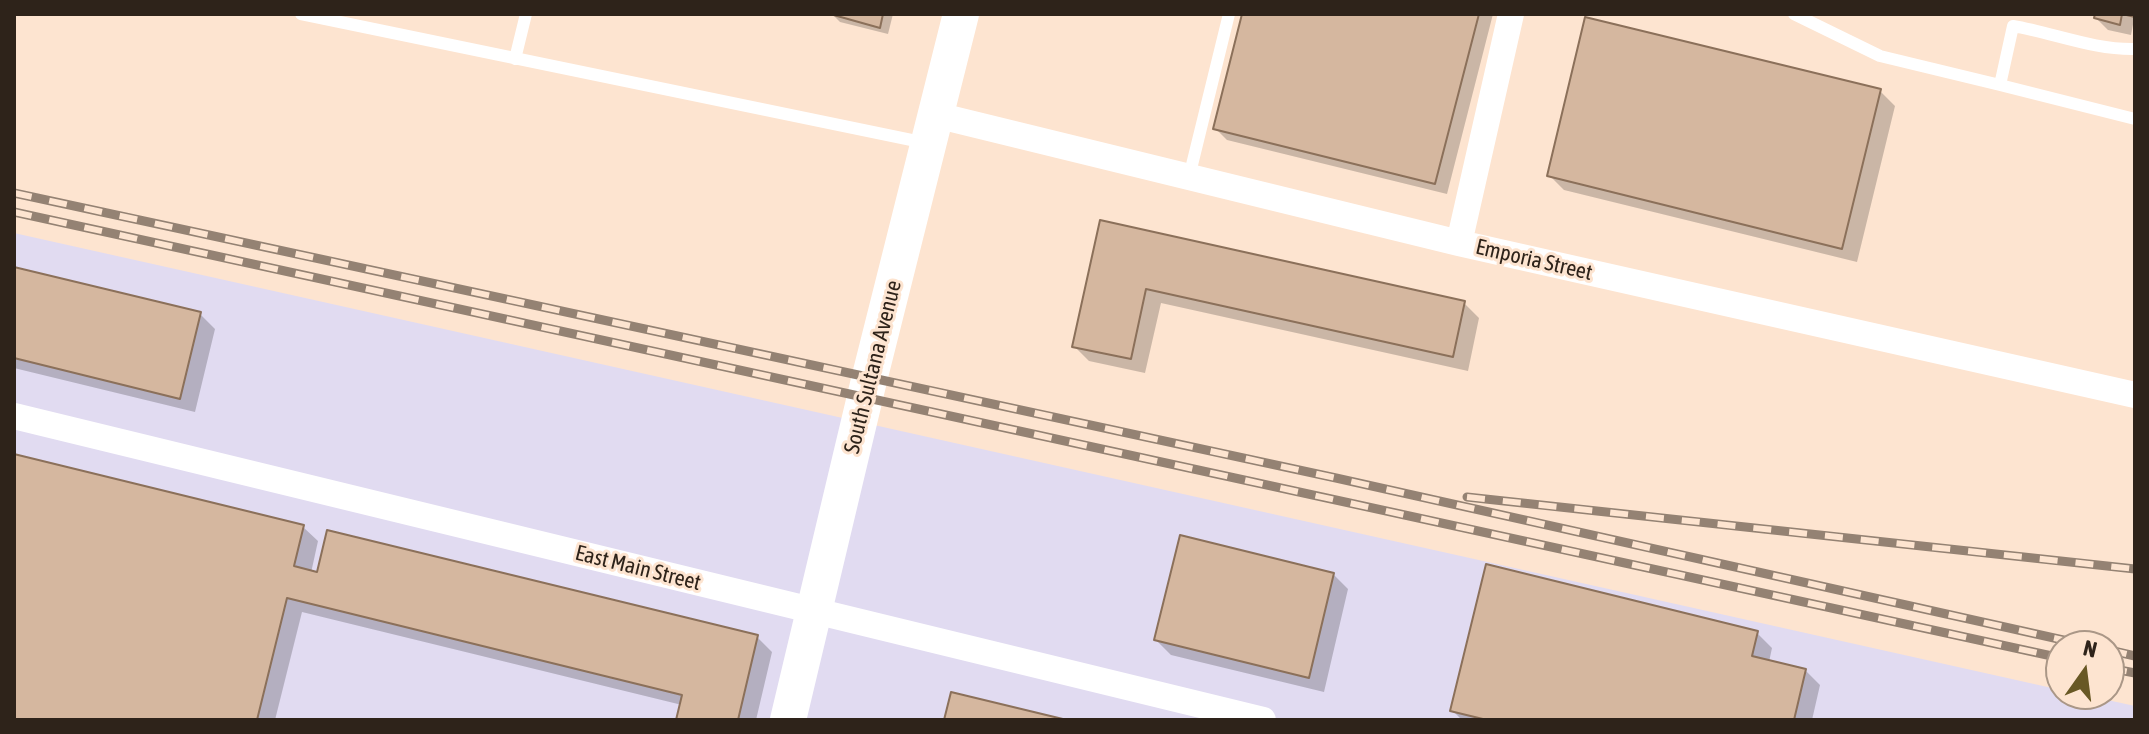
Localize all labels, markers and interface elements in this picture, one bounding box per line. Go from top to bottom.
street label: Emporia Street [1473,234,1595,286]
street label: South Sultana Avenue [839,278,907,456]
street label: East Main Street [572,540,704,596]
north arrow [2045,630,2125,710]
text: N [2081,634,2100,663]

